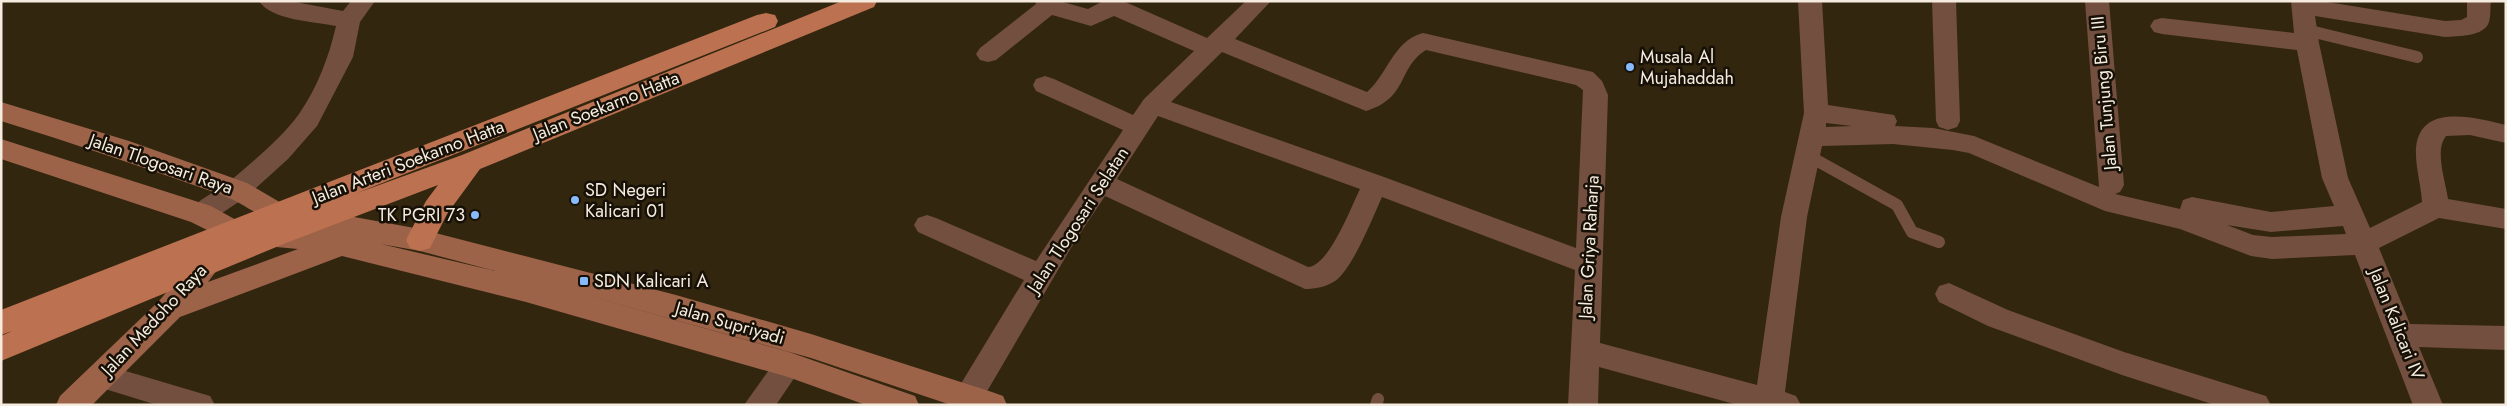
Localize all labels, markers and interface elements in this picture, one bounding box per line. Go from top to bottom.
street label: Jalan Tunjung Biru III [2084,15,2124,173]
place label: Musala Al Mujahaddah [1640,44,1734,91]
marker: Musala Al Mujahaddah [1624,61,1636,73]
street label: Jalan Soekarno Hatta [527,65,683,148]
street label: Jalan Arteri Soekarno Hatta [306,113,508,211]
street label: Jalan Tlogosari Raya [84,127,236,201]
street label: Jalan Tlogosari Selatan [1020,142,1135,300]
street label: Jalan Griya Raharja [1572,175,1606,321]
place label: SD Negeri Kalicari 01 [585,177,666,224]
marker: SD Negeri Kalicari 01 [569,194,581,206]
place label: TK PGRI 73 [378,202,465,228]
marker: TK PGRI 73 [469,209,481,221]
street label: Jalan Medoho Raya [94,258,213,383]
street label: Jalan Kalicari IV [2362,263,2431,384]
place label: SDN Kalicari A [594,268,709,294]
marker: SDN Kalicari A [578,275,590,287]
street label: Jalan Supriyadi [670,294,788,351]

